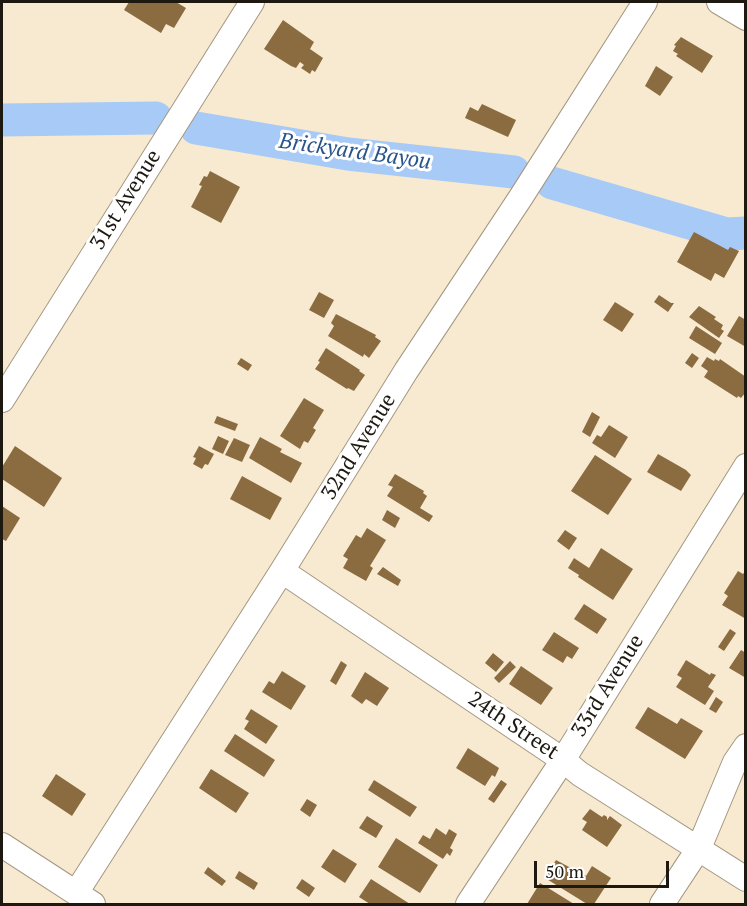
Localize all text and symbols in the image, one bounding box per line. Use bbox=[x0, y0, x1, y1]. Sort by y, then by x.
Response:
water label: Brickyard Bayou bbox=[277, 128, 433, 176]
street label: 31st Avenue bbox=[85, 145, 167, 255]
street label: 32nd Avenue bbox=[316, 389, 402, 505]
street label: 33rd Avenue bbox=[567, 630, 649, 742]
street label: 24th Street bbox=[463, 687, 563, 765]
scale bar bbox=[537, 849, 672, 887]
text: 50 m bbox=[545, 859, 584, 883]

